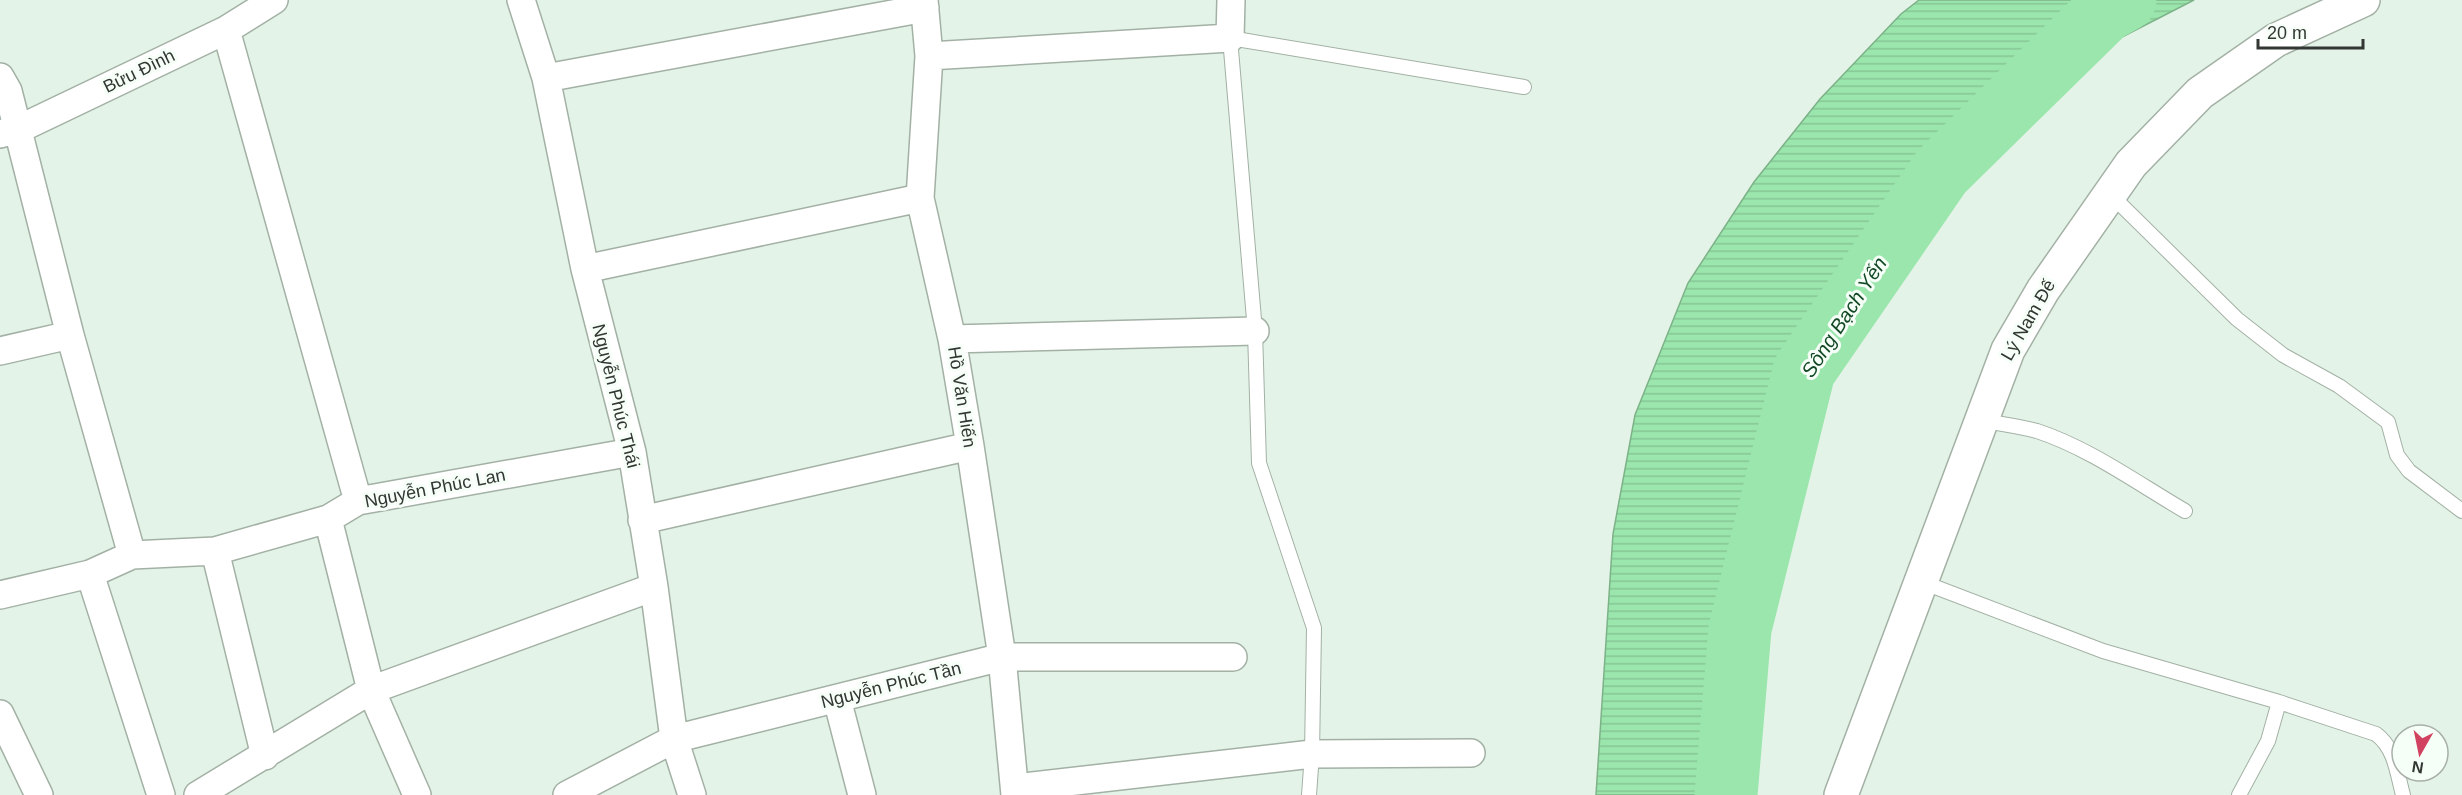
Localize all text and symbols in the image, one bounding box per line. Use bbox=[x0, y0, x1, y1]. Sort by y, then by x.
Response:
scale bar bbox=[2258, 12, 2363, 50]
text: 20 m bbox=[2267, 23, 2307, 43]
street label: Bửu Đình bbox=[100, 45, 178, 97]
water label: Sông Bạch Yến bbox=[1797, 253, 1891, 381]
street label: Lý Nam Đế bbox=[1997, 276, 2059, 364]
street label: Nguyễn Phúc Thái bbox=[588, 322, 645, 470]
street label: Hồ Văn Hiến bbox=[944, 345, 980, 449]
street label: Nguyễn Phúc Lan bbox=[363, 464, 507, 511]
street label: Nguyễn Phúc Tần bbox=[819, 657, 963, 712]
north arrow bbox=[2390, 723, 2450, 783]
text: N bbox=[2411, 758, 2425, 777]

